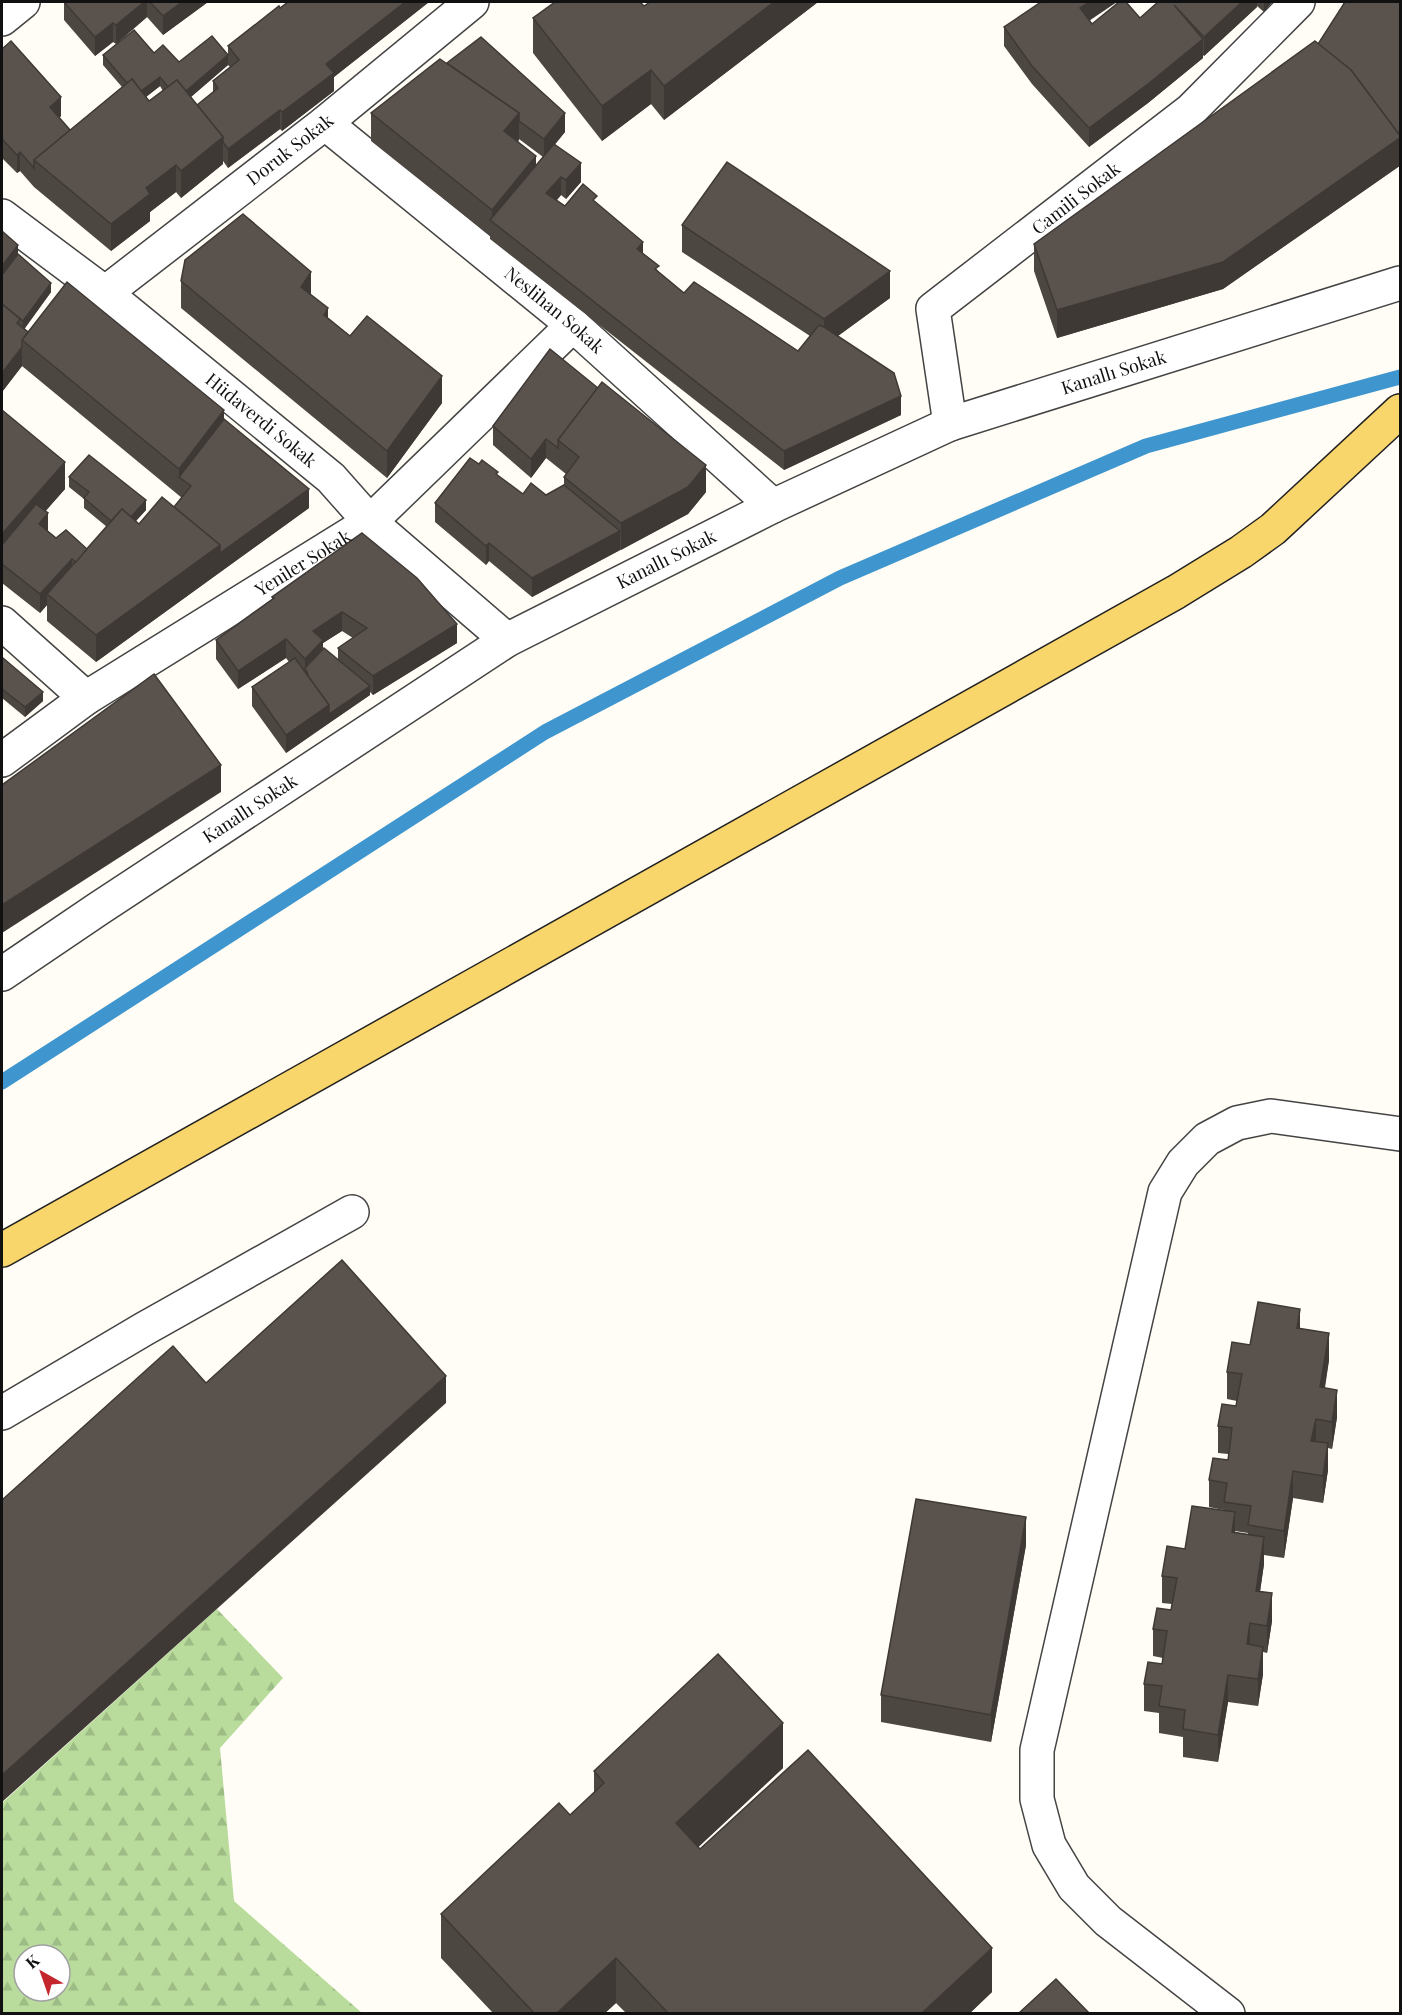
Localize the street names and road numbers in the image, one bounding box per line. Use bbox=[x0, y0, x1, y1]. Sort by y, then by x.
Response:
street label: Doruk Sokak bbox=[241, 108, 338, 190]
street label: Camili Sokak bbox=[1026, 156, 1125, 240]
street label: Neslihan Sokak bbox=[500, 261, 610, 358]
street label: Kanallı Sokak bbox=[1058, 344, 1169, 399]
street label: Hüdaverdi Sokak bbox=[201, 367, 322, 473]
street label: Yeniler Sokak bbox=[249, 524, 355, 602]
street label: Kanallı Sokak bbox=[612, 524, 720, 594]
street label: Kanallı Sokak bbox=[198, 768, 302, 848]

